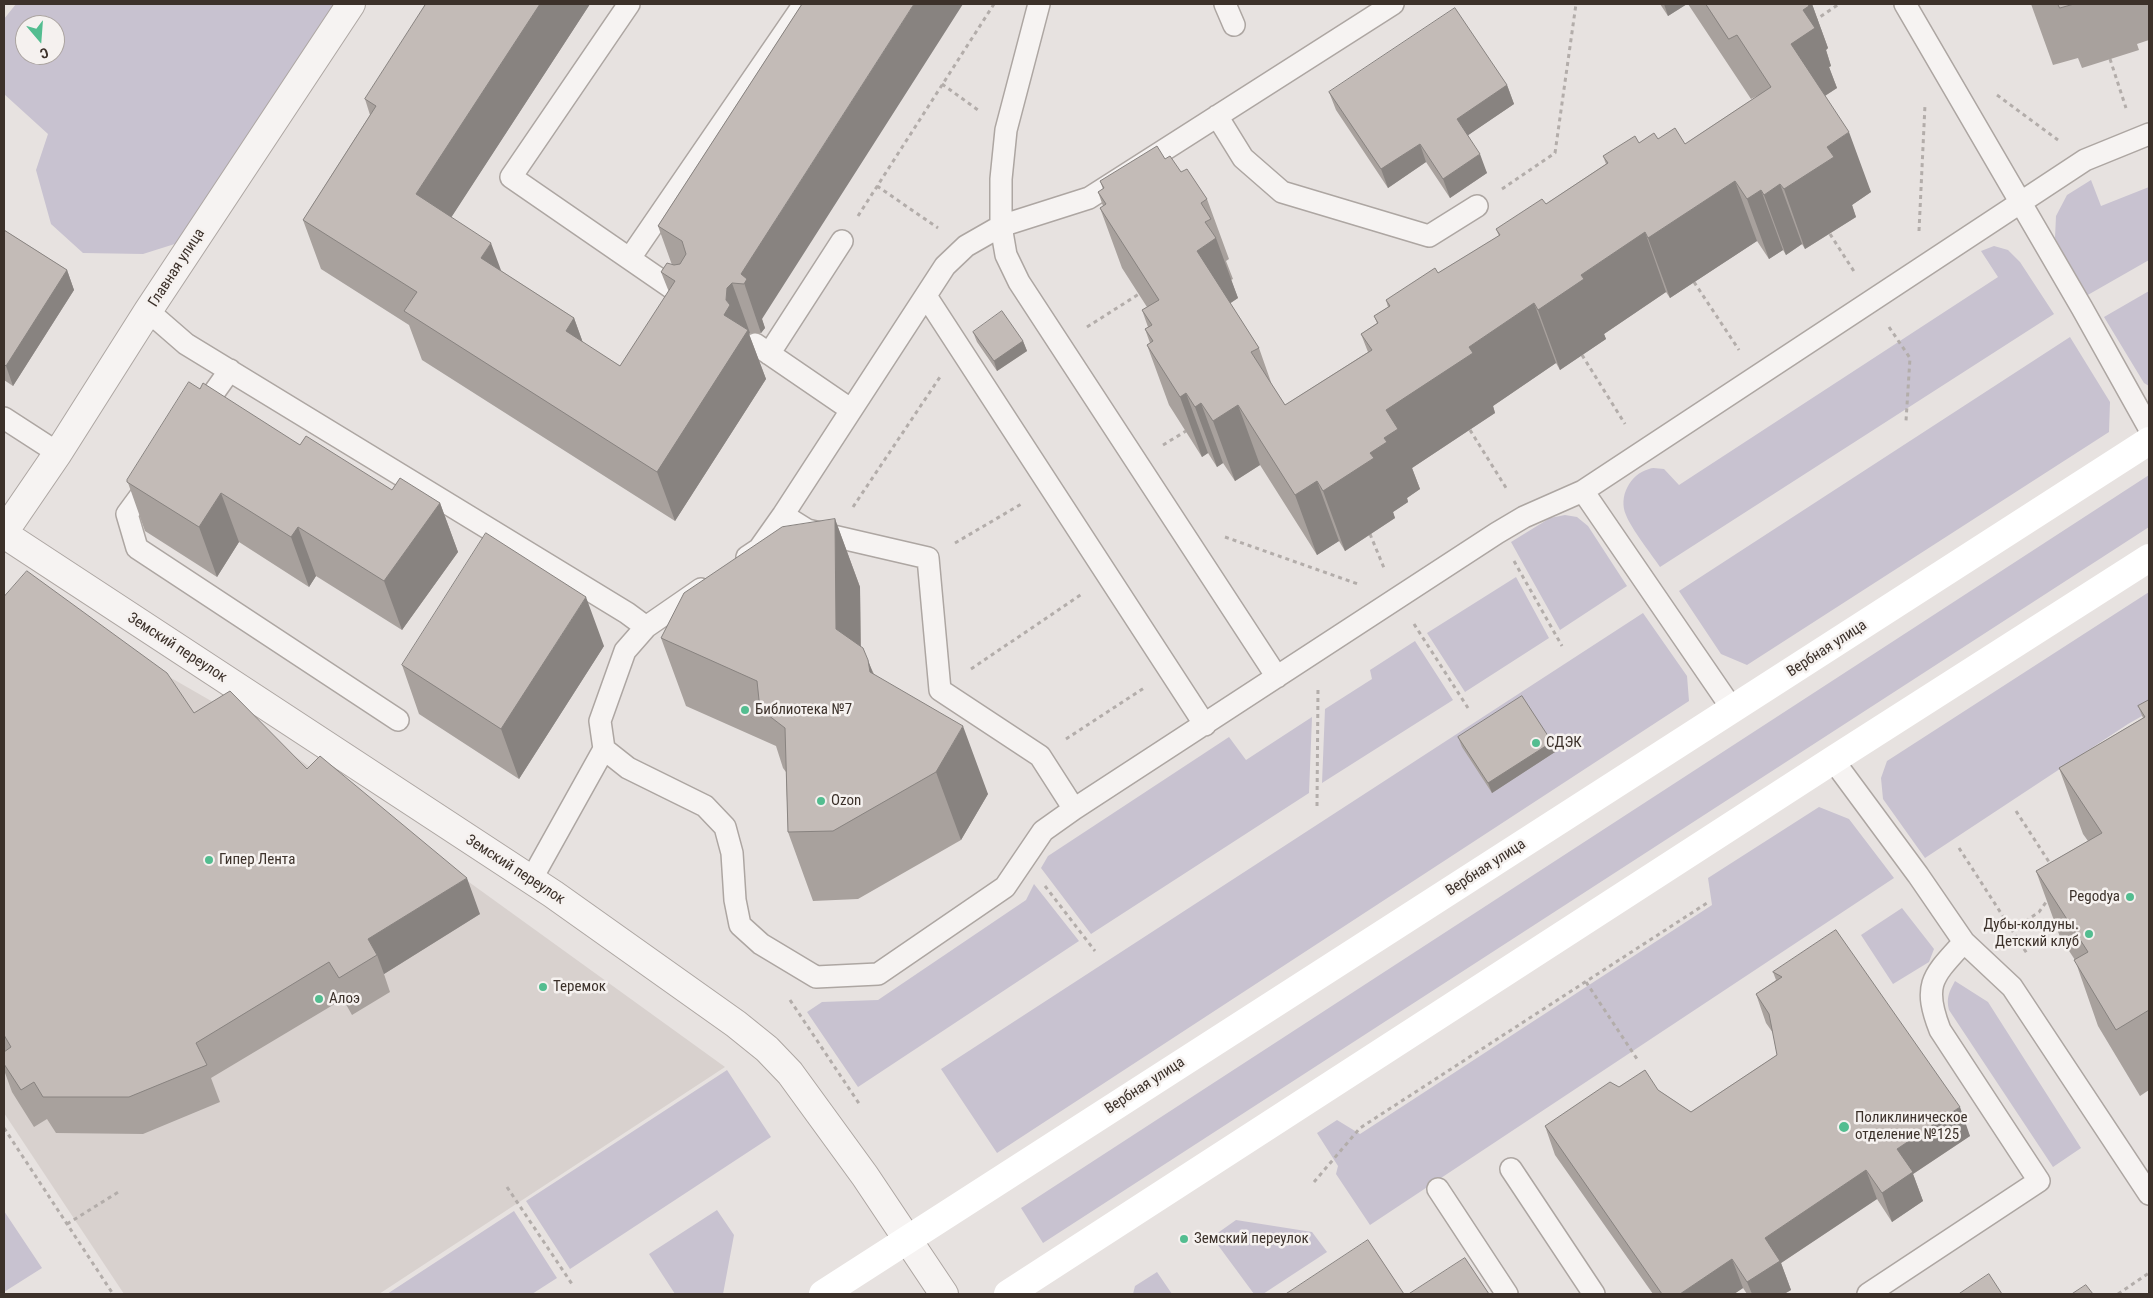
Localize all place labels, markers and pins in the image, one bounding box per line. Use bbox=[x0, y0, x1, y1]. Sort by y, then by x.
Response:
place label: Библиотека №7 bbox=[755, 701, 852, 719]
marker: Библиотека №7 bbox=[739, 704, 751, 716]
place label: СДЭК bbox=[1546, 734, 1582, 752]
marker: СДЭК bbox=[1530, 737, 1542, 749]
place label: Ozon bbox=[831, 792, 861, 810]
marker: Ozon bbox=[815, 795, 827, 807]
place label: Гипер Лента bbox=[219, 851, 295, 869]
marker: Гипер Лента bbox=[203, 854, 215, 866]
place label: Pegodya bbox=[2069, 888, 2120, 906]
marker: Pegodya bbox=[2124, 891, 2136, 903]
place label: Дубы-колдуны. Детский клуб bbox=[1983, 916, 2079, 951]
marker: Дубы-колдуны. Детский клуб bbox=[2083, 928, 2095, 940]
place label: Теремок bbox=[553, 978, 606, 996]
marker: Теремок bbox=[537, 981, 549, 993]
place label: Алоэ bbox=[329, 990, 360, 1008]
marker: Алоэ bbox=[313, 993, 325, 1005]
place label: Поликлиническое отделение №125 bbox=[1855, 1109, 1968, 1144]
marker: Поликлиническое отделение №125 bbox=[1837, 1120, 1851, 1134]
place label: Земский переулок bbox=[1194, 1230, 1309, 1248]
marker: Земский переулок bbox=[1178, 1233, 1190, 1245]

